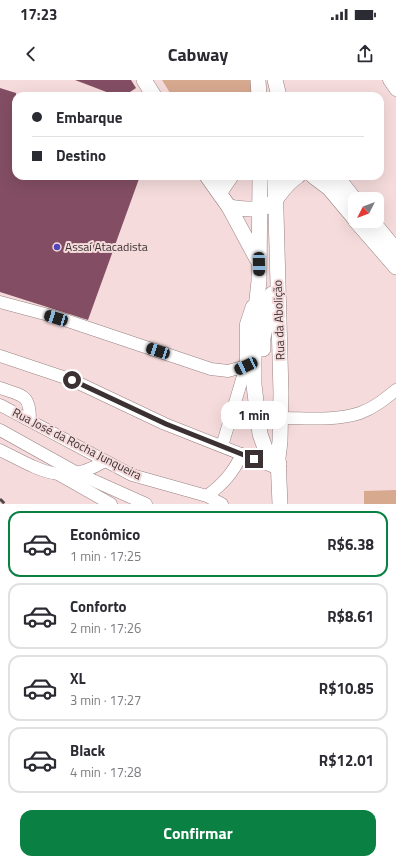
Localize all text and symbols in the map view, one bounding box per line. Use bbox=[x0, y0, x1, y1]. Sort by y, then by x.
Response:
text: 17:23 bbox=[20, 3, 57, 26]
text: Cabway bbox=[168, 41, 228, 68]
icon: back bbox=[20, 43, 42, 65]
icon: share bbox=[354, 43, 376, 65]
text: Embarque bbox=[56, 106, 122, 129]
text: Destino bbox=[56, 144, 106, 167]
north arrow bbox=[348, 192, 384, 228]
map controls bbox=[348, 192, 384, 228]
place label: Assaí Atacadista bbox=[65, 237, 148, 256]
marker: Assaí Atacadista bbox=[52, 242, 62, 252]
car bbox=[253, 252, 265, 276]
street label: Rua da Abolição bbox=[268, 280, 289, 360]
car bbox=[43, 309, 69, 327]
car bbox=[145, 342, 171, 360]
car bbox=[233, 355, 259, 377]
route start bbox=[63, 371, 81, 389]
callout: 1 min bbox=[221, 401, 287, 429]
street label: Rua José da Rocha Junqueira bbox=[9, 403, 145, 485]
text: 1 min bbox=[238, 405, 270, 425]
route end bbox=[245, 450, 263, 468]
text: Econômico bbox=[70, 523, 140, 546]
icon: car bbox=[22, 526, 58, 562]
text: R$6.38 bbox=[327, 533, 374, 556]
text: 1 min · 17:25 bbox=[70, 546, 141, 566]
text: Conforto bbox=[70, 595, 127, 618]
icon: car bbox=[22, 598, 58, 634]
text: R$8.61 bbox=[327, 605, 374, 628]
text: 2 min · 17:26 bbox=[70, 618, 141, 638]
text: XL bbox=[70, 667, 86, 690]
icon: car bbox=[22, 670, 58, 706]
text: R$10.85 bbox=[319, 677, 374, 700]
text: 3 min · 17:27 bbox=[70, 690, 141, 710]
text: Black bbox=[70, 739, 105, 762]
icon: car bbox=[22, 742, 58, 778]
text: R$12.01 bbox=[319, 749, 374, 772]
text: 4 min · 17:28 bbox=[70, 762, 141, 782]
button: Confirmar bbox=[20, 810, 376, 856]

